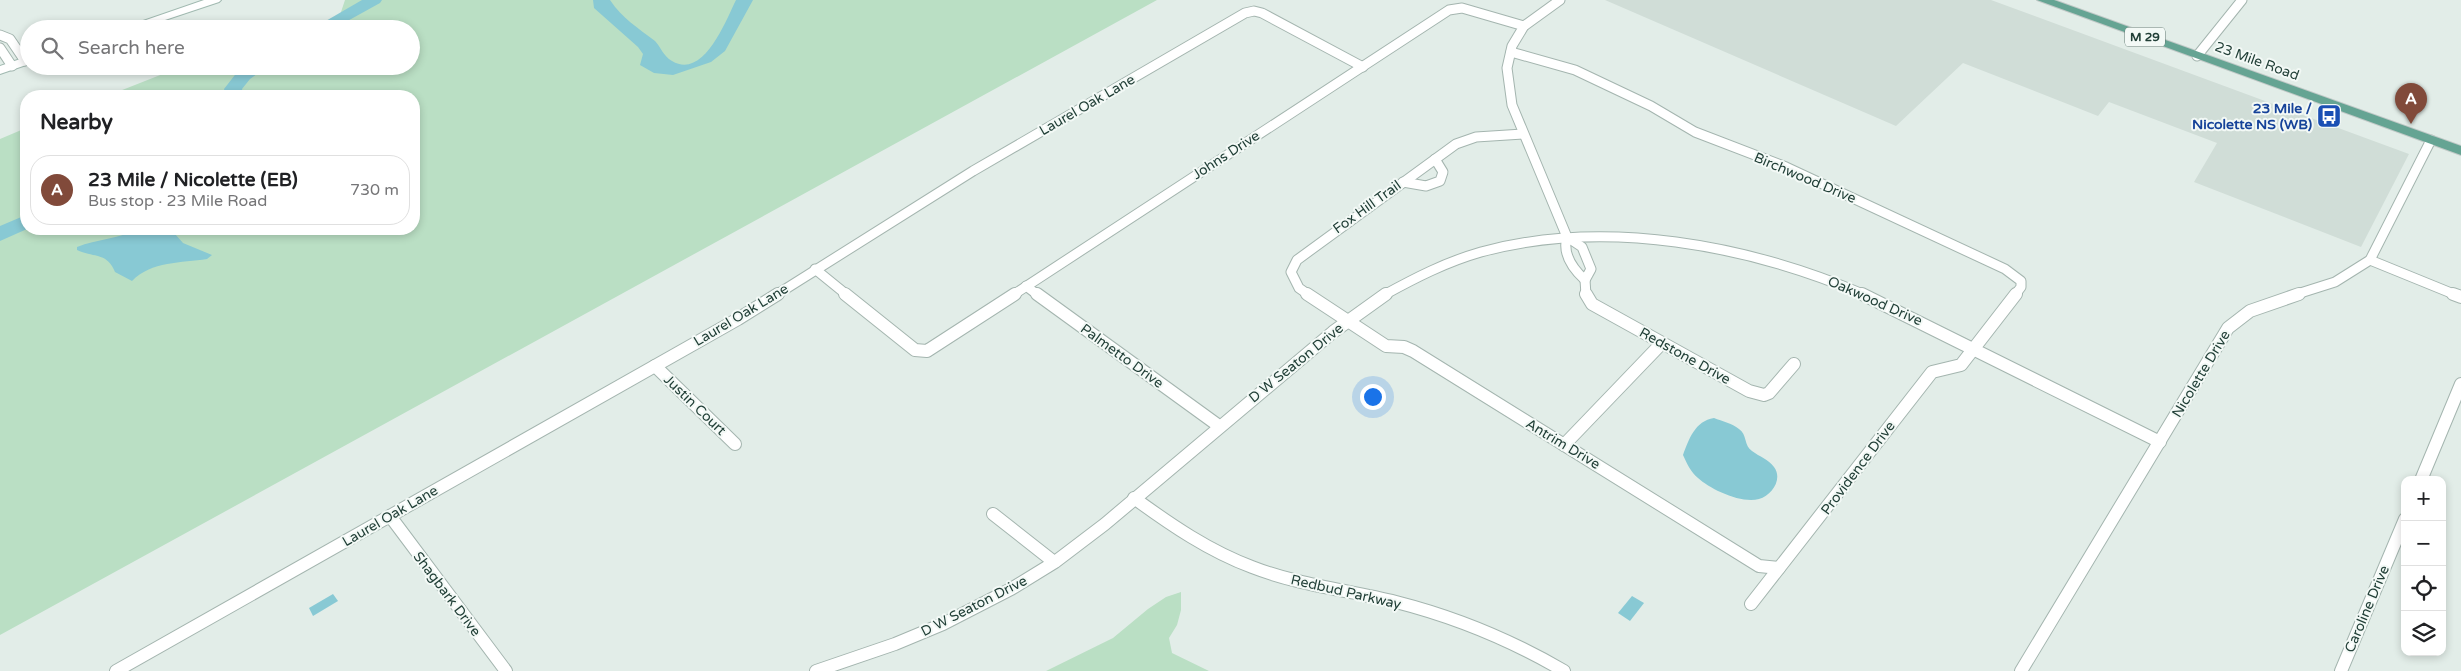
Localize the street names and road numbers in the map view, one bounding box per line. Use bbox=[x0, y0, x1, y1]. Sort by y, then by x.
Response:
road number: M 29 bbox=[2125, 28, 2165, 46]
street label: 23 Mile Road bbox=[2213, 38, 2301, 84]
street label: Laurel Oak Lane bbox=[1036, 71, 1138, 139]
street label: Johns Drive bbox=[1189, 127, 1263, 183]
street label: Birchwood Drive bbox=[1751, 149, 1859, 207]
street label: Fox Hill Trail bbox=[1330, 177, 1404, 237]
street label: Oakwood Drive bbox=[1825, 273, 1925, 329]
street label: Laurel Oak Lane bbox=[691, 280, 791, 350]
street label: Palmetto Drive bbox=[1077, 320, 1167, 392]
street label: D W Seaton Drive bbox=[1245, 320, 1347, 406]
street label: Redstone Drive bbox=[1636, 324, 1734, 388]
street label: Nicolette Drive bbox=[2168, 327, 2234, 421]
street label: Justin Court bbox=[660, 371, 730, 439]
street label: Antrim Drive bbox=[1523, 415, 1603, 473]
street label: Providence Drive bbox=[1817, 418, 1899, 518]
street label: Laurel Oak Lane bbox=[339, 482, 441, 550]
street label: Shagbark Drive bbox=[410, 548, 484, 640]
street label: Caroline Drive bbox=[2341, 563, 2393, 655]
street label: Redbud Parkway bbox=[1289, 571, 1403, 613]
street label: D W Seaton Drive bbox=[918, 572, 1030, 640]

